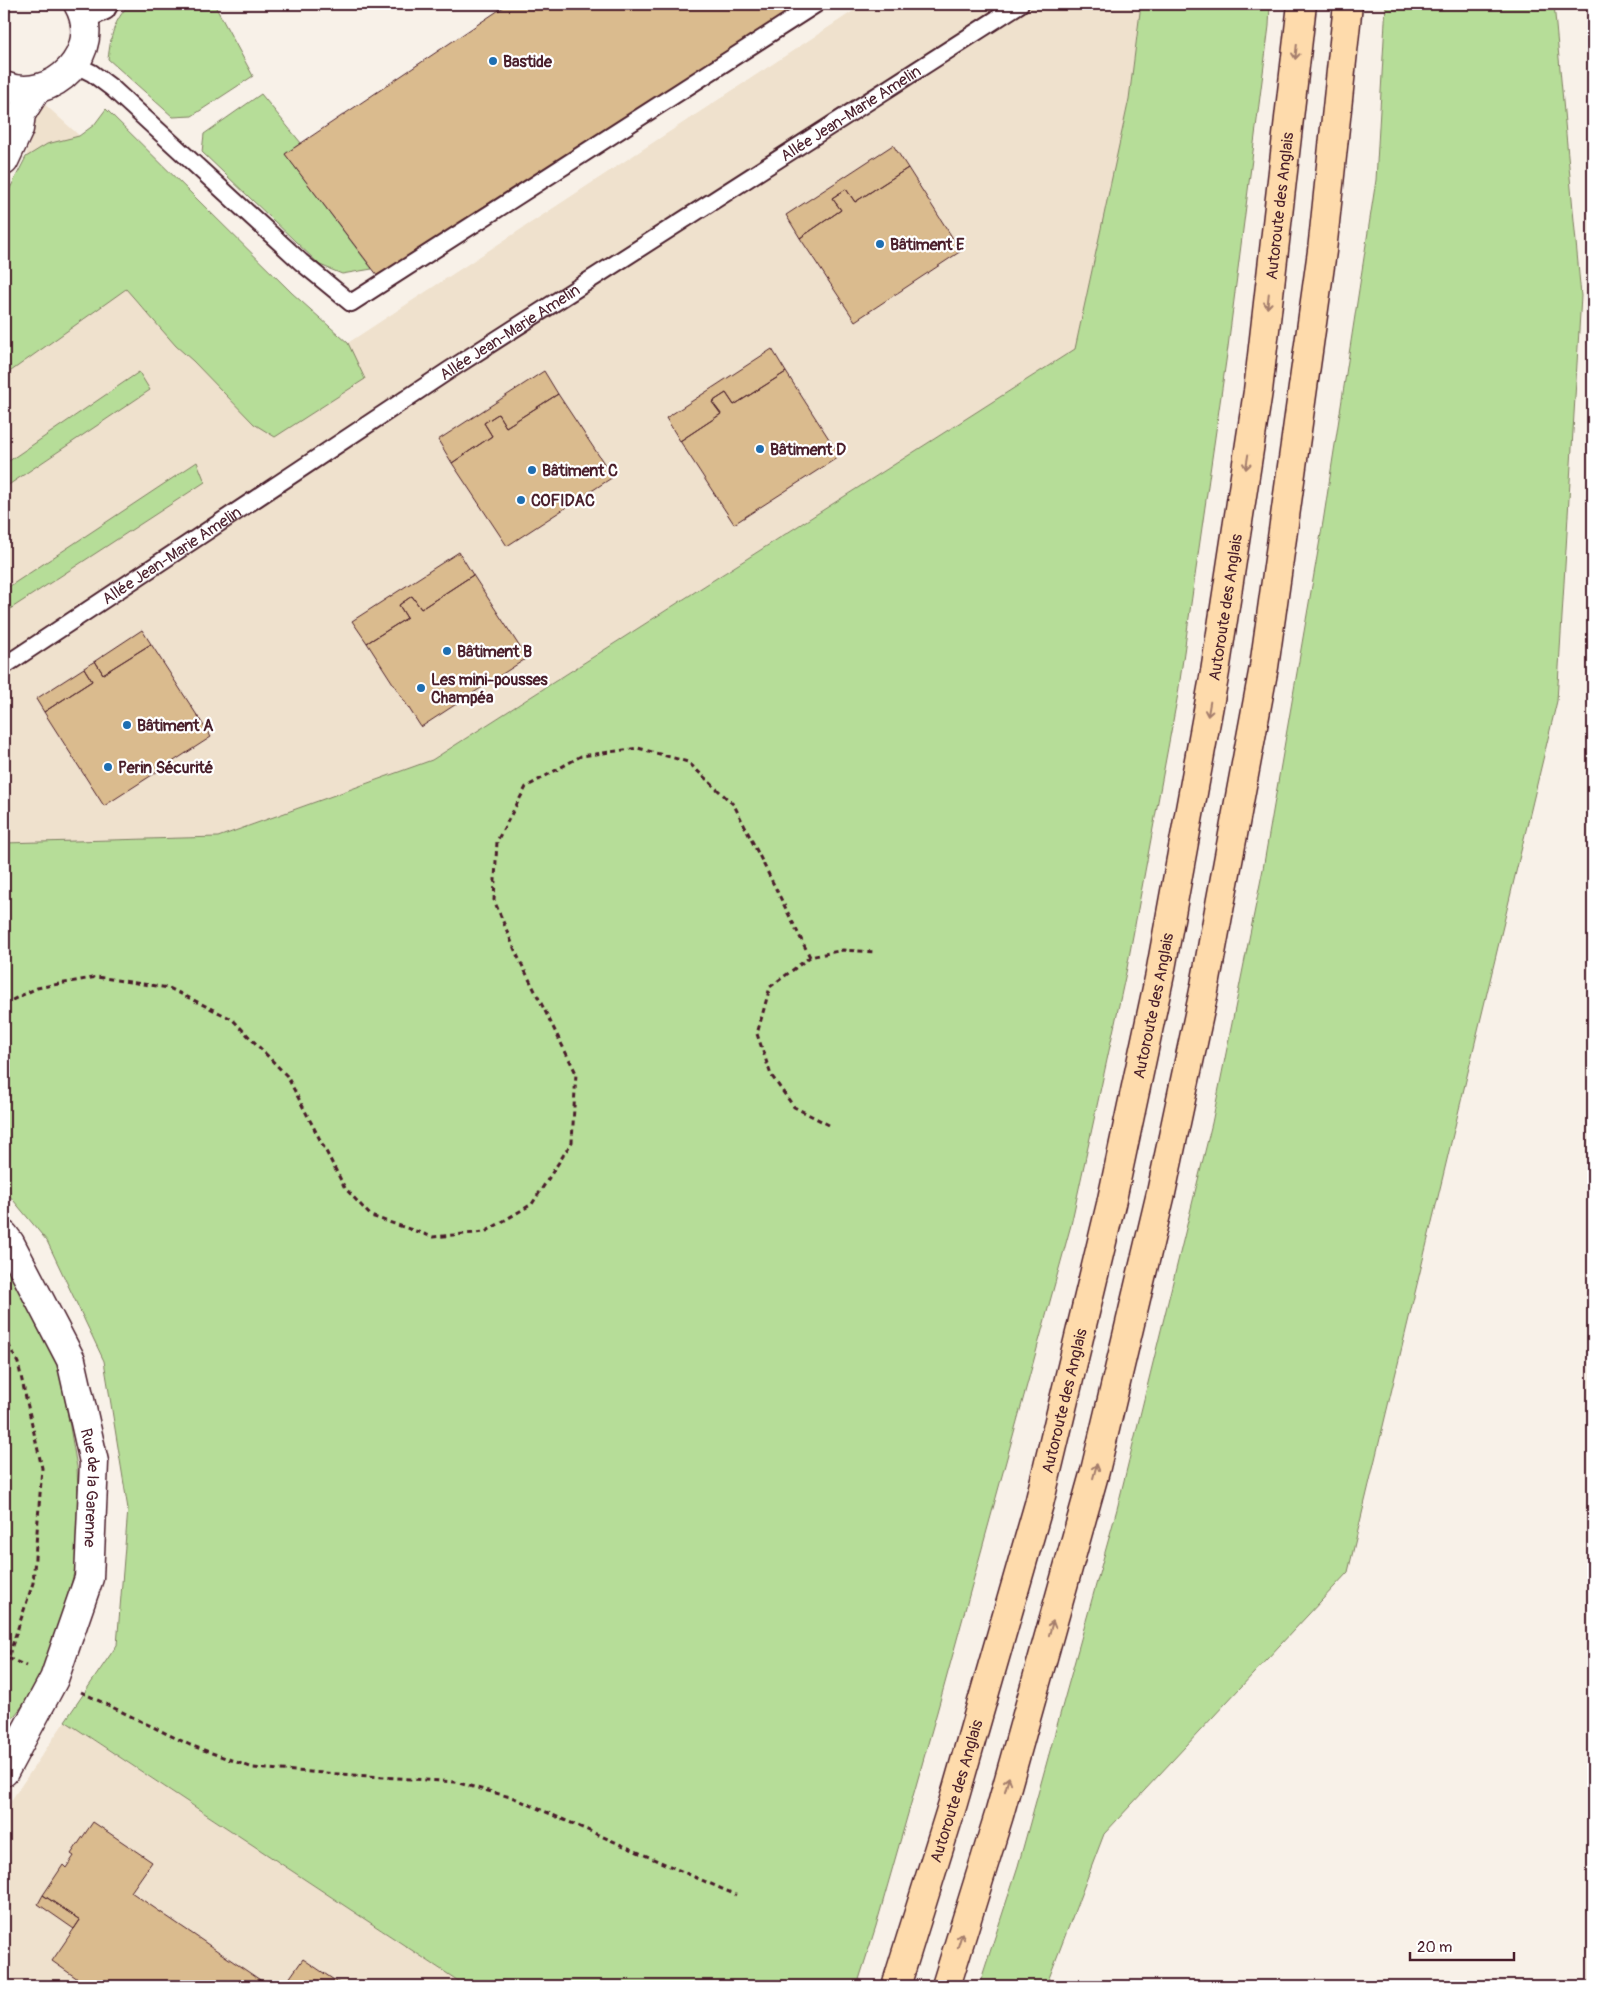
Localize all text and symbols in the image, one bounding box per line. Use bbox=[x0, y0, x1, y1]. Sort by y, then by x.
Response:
one-way arrow bbox=[1291, 44, 1301, 60]
place label: Bastide bbox=[503, 52, 553, 72]
marker: Bastide bbox=[487, 55, 499, 67]
street label: Allée Jean-Marie Amelin bbox=[777, 61, 925, 166]
street label: Autoroute des Anglais bbox=[1262, 131, 1298, 281]
place label: Bâtiment E bbox=[890, 235, 965, 255]
marker: Bâtiment E bbox=[874, 238, 886, 250]
street label: Allée Jean-Marie Amelin bbox=[436, 280, 584, 385]
one-way arrow bbox=[1263, 292, 1273, 308]
place label: Bâtiment D bbox=[770, 440, 846, 460]
marker: Bâtiment D bbox=[754, 443, 766, 455]
one-way arrow bbox=[1242, 453, 1252, 469]
place label: Bâtiment C bbox=[542, 461, 618, 481]
marker: Bâtiment C bbox=[526, 464, 538, 476]
place label: COFIDAC bbox=[531, 491, 595, 511]
marker: COFIDAC bbox=[515, 494, 527, 506]
street label: Allée Jean-Marie Amelin bbox=[99, 502, 245, 609]
street label: Autoroute des Anglais bbox=[1205, 533, 1247, 682]
place label: Bâtiment B bbox=[457, 642, 532, 662]
marker: Bâtiment B bbox=[441, 645, 453, 657]
place label: Les mini-pousses Champéa bbox=[431, 670, 549, 708]
marker: Les mini-pousses Champéa bbox=[415, 682, 427, 694]
one-way arrow bbox=[1203, 700, 1213, 716]
place label: Bâtiment A bbox=[137, 716, 214, 736]
marker: Bâtiment A bbox=[121, 719, 133, 731]
place label: Perin Sécurité bbox=[118, 758, 214, 778]
marker: Perin Sécurité bbox=[102, 761, 114, 773]
street label: Autoroute des Anglais bbox=[1129, 931, 1178, 1080]
street label: Autoroute des Anglais bbox=[1038, 1327, 1092, 1475]
street label: Rue de la Garenne bbox=[76, 1426, 103, 1548]
one-way arrow bbox=[1091, 1464, 1100, 1480]
one-way arrow bbox=[1047, 1620, 1057, 1636]
street label: Autoroute des Anglais bbox=[926, 1718, 987, 1865]
one-way arrow bbox=[1003, 1777, 1013, 1793]
scale bar bbox=[1410, 1930, 1513, 1962]
one-way arrow bbox=[956, 1932, 966, 1948]
text: 20 m bbox=[1417, 1938, 1452, 1957]

